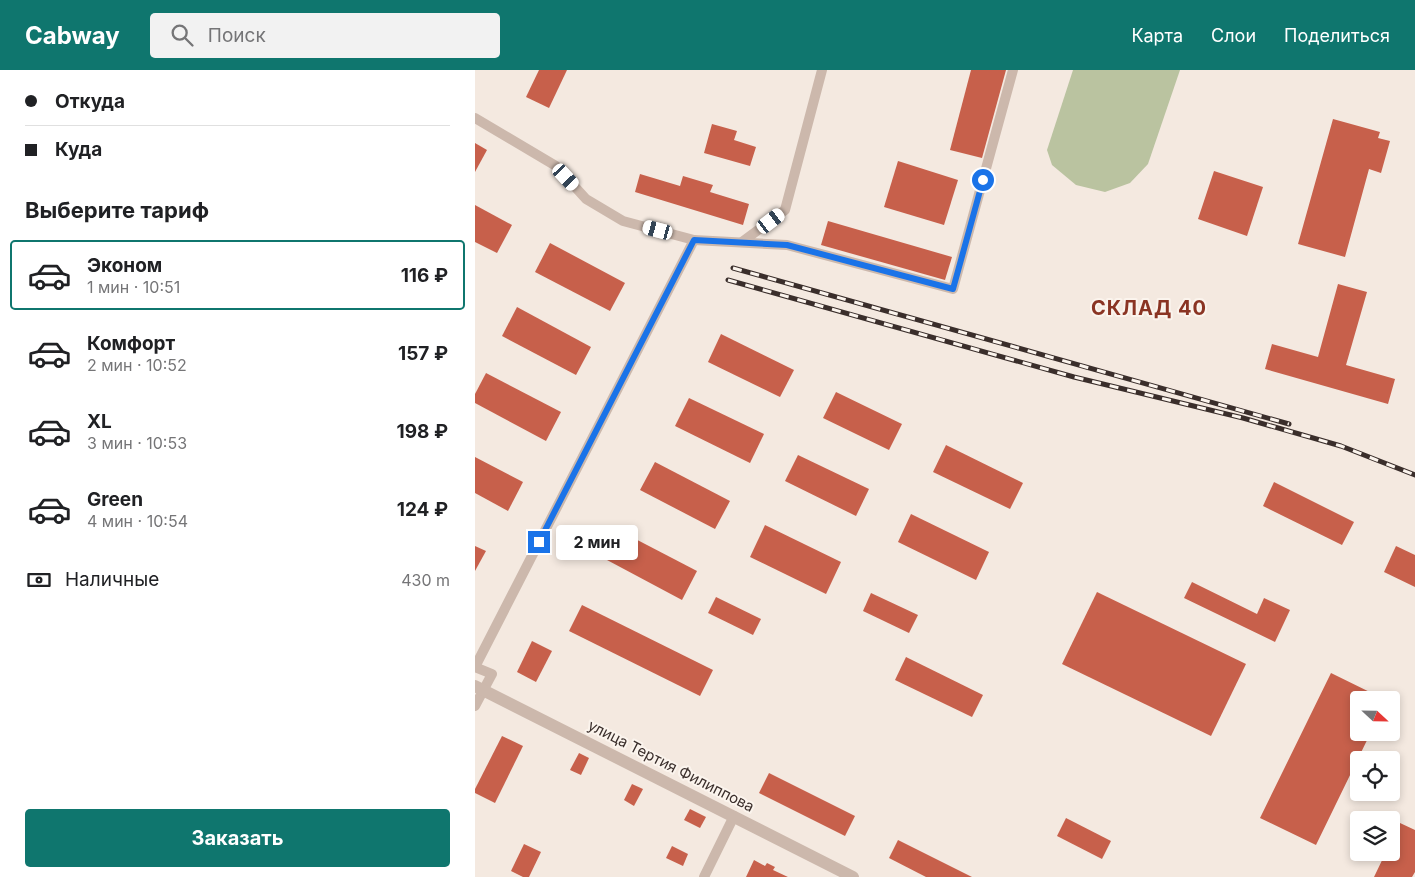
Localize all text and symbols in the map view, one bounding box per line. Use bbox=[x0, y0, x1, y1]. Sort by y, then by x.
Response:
search box bbox=[150, 13, 500, 58]
text: Cabway bbox=[25, 21, 120, 50]
icon: search bbox=[168, 21, 196, 49]
text: Поиск bbox=[208, 24, 266, 47]
text: Карта bbox=[1131, 25, 1183, 46]
text: Слои bbox=[1211, 25, 1256, 46]
text: Поделиться bbox=[1284, 25, 1390, 46]
text: Откуда bbox=[55, 90, 125, 113]
text: Куда bbox=[55, 138, 102, 161]
car bbox=[550, 161, 581, 193]
route start bbox=[972, 169, 994, 191]
text: Выберите тариф bbox=[25, 197, 209, 223]
car bbox=[754, 206, 787, 236]
car bbox=[641, 219, 674, 241]
icon: car bbox=[27, 253, 72, 298]
text: Эконом bbox=[87, 254, 162, 277]
text: 116 ₽ bbox=[401, 264, 448, 287]
text: 1 мин · 10:51 bbox=[87, 277, 180, 297]
district label: СКЛАД 40 bbox=[1091, 296, 1207, 320]
icon: car bbox=[27, 331, 72, 376]
text: Комфорт bbox=[87, 332, 175, 355]
text: 157 ₽ bbox=[398, 342, 448, 365]
text: 2 мин · 10:52 bbox=[87, 355, 187, 375]
icon: car bbox=[27, 409, 72, 454]
text: XL bbox=[87, 410, 112, 433]
text: 198 ₽ bbox=[397, 420, 448, 443]
text: 3 мин · 10:53 bbox=[87, 433, 187, 453]
icon: car bbox=[27, 487, 72, 532]
text: Green bbox=[87, 488, 143, 511]
text: 124 ₽ bbox=[397, 498, 448, 521]
text: 4 мин · 10:54 bbox=[87, 511, 188, 531]
callout: 2 мин bbox=[557, 524, 639, 560]
route end bbox=[528, 531, 550, 553]
text: 2 мин bbox=[574, 532, 620, 552]
icon: cash bbox=[25, 566, 53, 594]
text: Наличные bbox=[65, 568, 159, 591]
text: 430 m bbox=[401, 570, 450, 590]
north arrow bbox=[1350, 691, 1400, 741]
map controls bbox=[1350, 691, 1400, 861]
street label: улица Тертия Филиппова bbox=[585, 715, 758, 816]
button: locate bbox=[1350, 751, 1400, 801]
button: Заказать bbox=[25, 809, 450, 867]
button: layers bbox=[1350, 811, 1400, 861]

